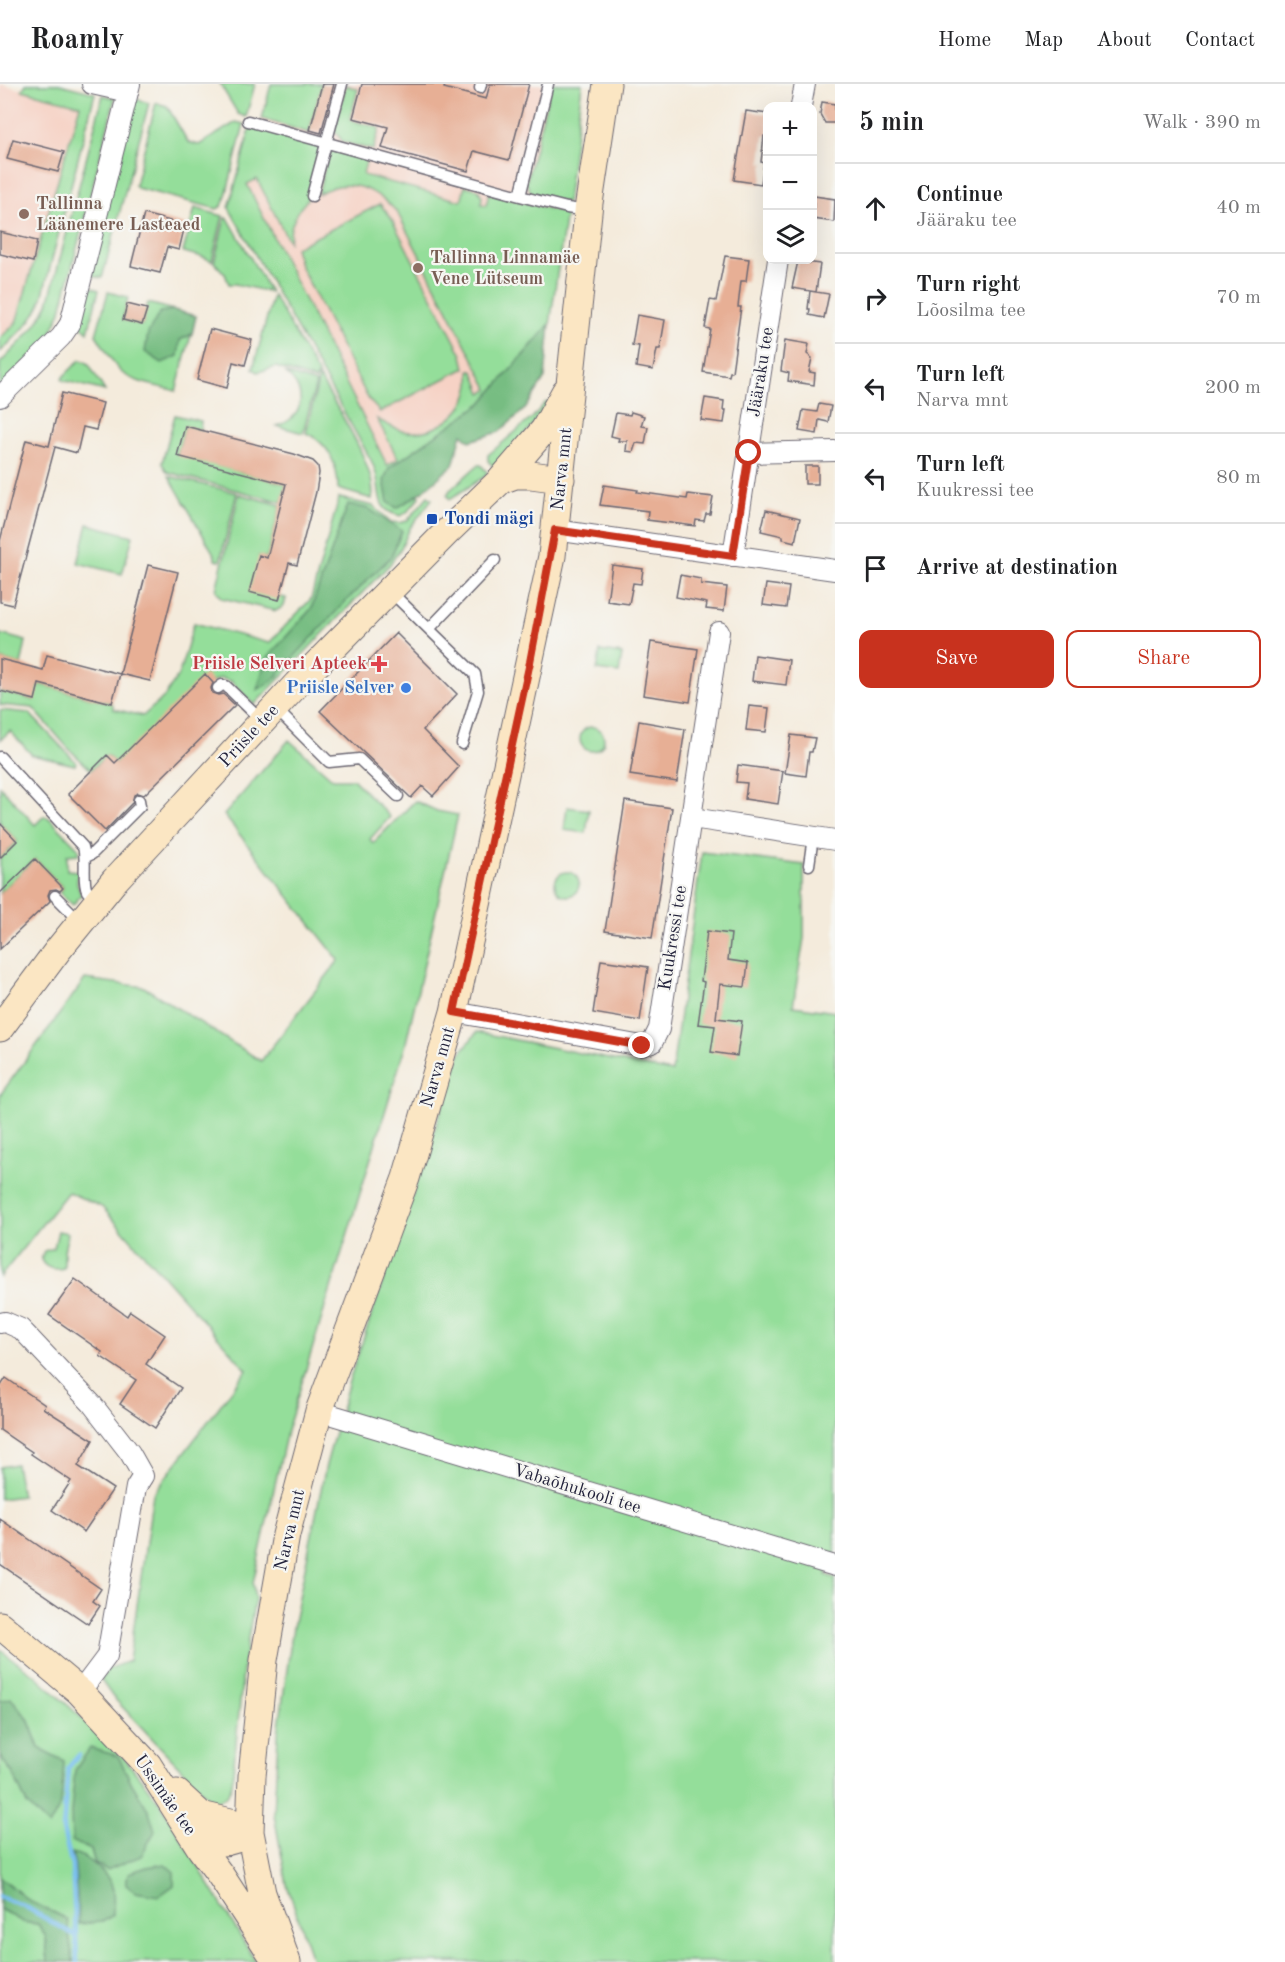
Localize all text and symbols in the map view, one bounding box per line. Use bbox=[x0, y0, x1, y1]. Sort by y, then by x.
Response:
text: Roamly bbox=[30, 27, 124, 55]
text: Home bbox=[938, 30, 991, 51]
text: Map bbox=[1024, 30, 1063, 51]
text: About bbox=[1096, 30, 1152, 51]
text: Contact bbox=[1185, 30, 1255, 51]
map controls bbox=[763, 102, 817, 264]
button: + bbox=[763, 102, 817, 156]
text: 5 min bbox=[859, 110, 924, 136]
text: Walk · 390 m bbox=[1142, 113, 1261, 133]
button: − bbox=[763, 156, 817, 210]
text: Continue bbox=[916, 184, 1003, 206]
icon: ahead bbox=[859, 192, 892, 225]
place label: Tallinna Läänemere Lasteaed bbox=[36, 195, 201, 234]
text: 40 m bbox=[1216, 198, 1261, 218]
marker: Tallinna Läänemere Lasteaed bbox=[17, 207, 31, 221]
button: layers bbox=[763, 210, 817, 264]
text: Jääraku tee bbox=[916, 211, 1017, 231]
place label: Tallinna Linnamäe Vene Lütseum bbox=[430, 249, 580, 288]
marker: Tallinna Linnamäe Vene Lütseum bbox=[411, 261, 425, 275]
text: Turn right bbox=[916, 274, 1020, 296]
icon: right bbox=[859, 282, 892, 315]
text: 70 m bbox=[1216, 288, 1261, 308]
text: Lõosilma tee bbox=[916, 301, 1025, 321]
street label: Jääraku tee bbox=[745, 326, 777, 418]
text: Turn left bbox=[916, 364, 1005, 386]
icon: left bbox=[859, 372, 892, 405]
text: 200 m bbox=[1205, 378, 1261, 398]
text: Narva mnt bbox=[916, 391, 1009, 411]
street label: Narva mnt bbox=[549, 427, 575, 511]
route start bbox=[735, 439, 761, 465]
text: Turn left bbox=[916, 454, 1005, 476]
icon: left bbox=[859, 462, 892, 495]
text: 80 m bbox=[1216, 468, 1261, 488]
text: Kuukressi tee bbox=[916, 481, 1034, 501]
place label: Tondi mägi bbox=[444, 510, 534, 528]
marker: Tondi mägi bbox=[425, 512, 439, 526]
icon: arrive bbox=[859, 552, 892, 585]
text: Arrive at destination bbox=[916, 557, 1118, 579]
button: Save bbox=[859, 630, 1054, 688]
button: Share bbox=[1066, 630, 1261, 688]
place label: Priisle Selveri Apteek bbox=[192, 655, 367, 673]
marker: Priisle Selveri Apteek bbox=[372, 657, 386, 671]
place label: Priisle Selver bbox=[286, 679, 394, 697]
marker: Priisle Selver bbox=[399, 681, 413, 695]
street label: Priisle tee bbox=[216, 701, 282, 771]
street label: Kuukressi tee bbox=[656, 884, 690, 992]
street label: Narva mnt bbox=[418, 1024, 458, 1110]
route end bbox=[628, 1032, 654, 1058]
street label: Vabaõhukooli tee bbox=[511, 1461, 643, 1517]
street label: Narva mnt bbox=[272, 1487, 308, 1573]
street label: Ussimäe tee bbox=[131, 1751, 199, 1839]

